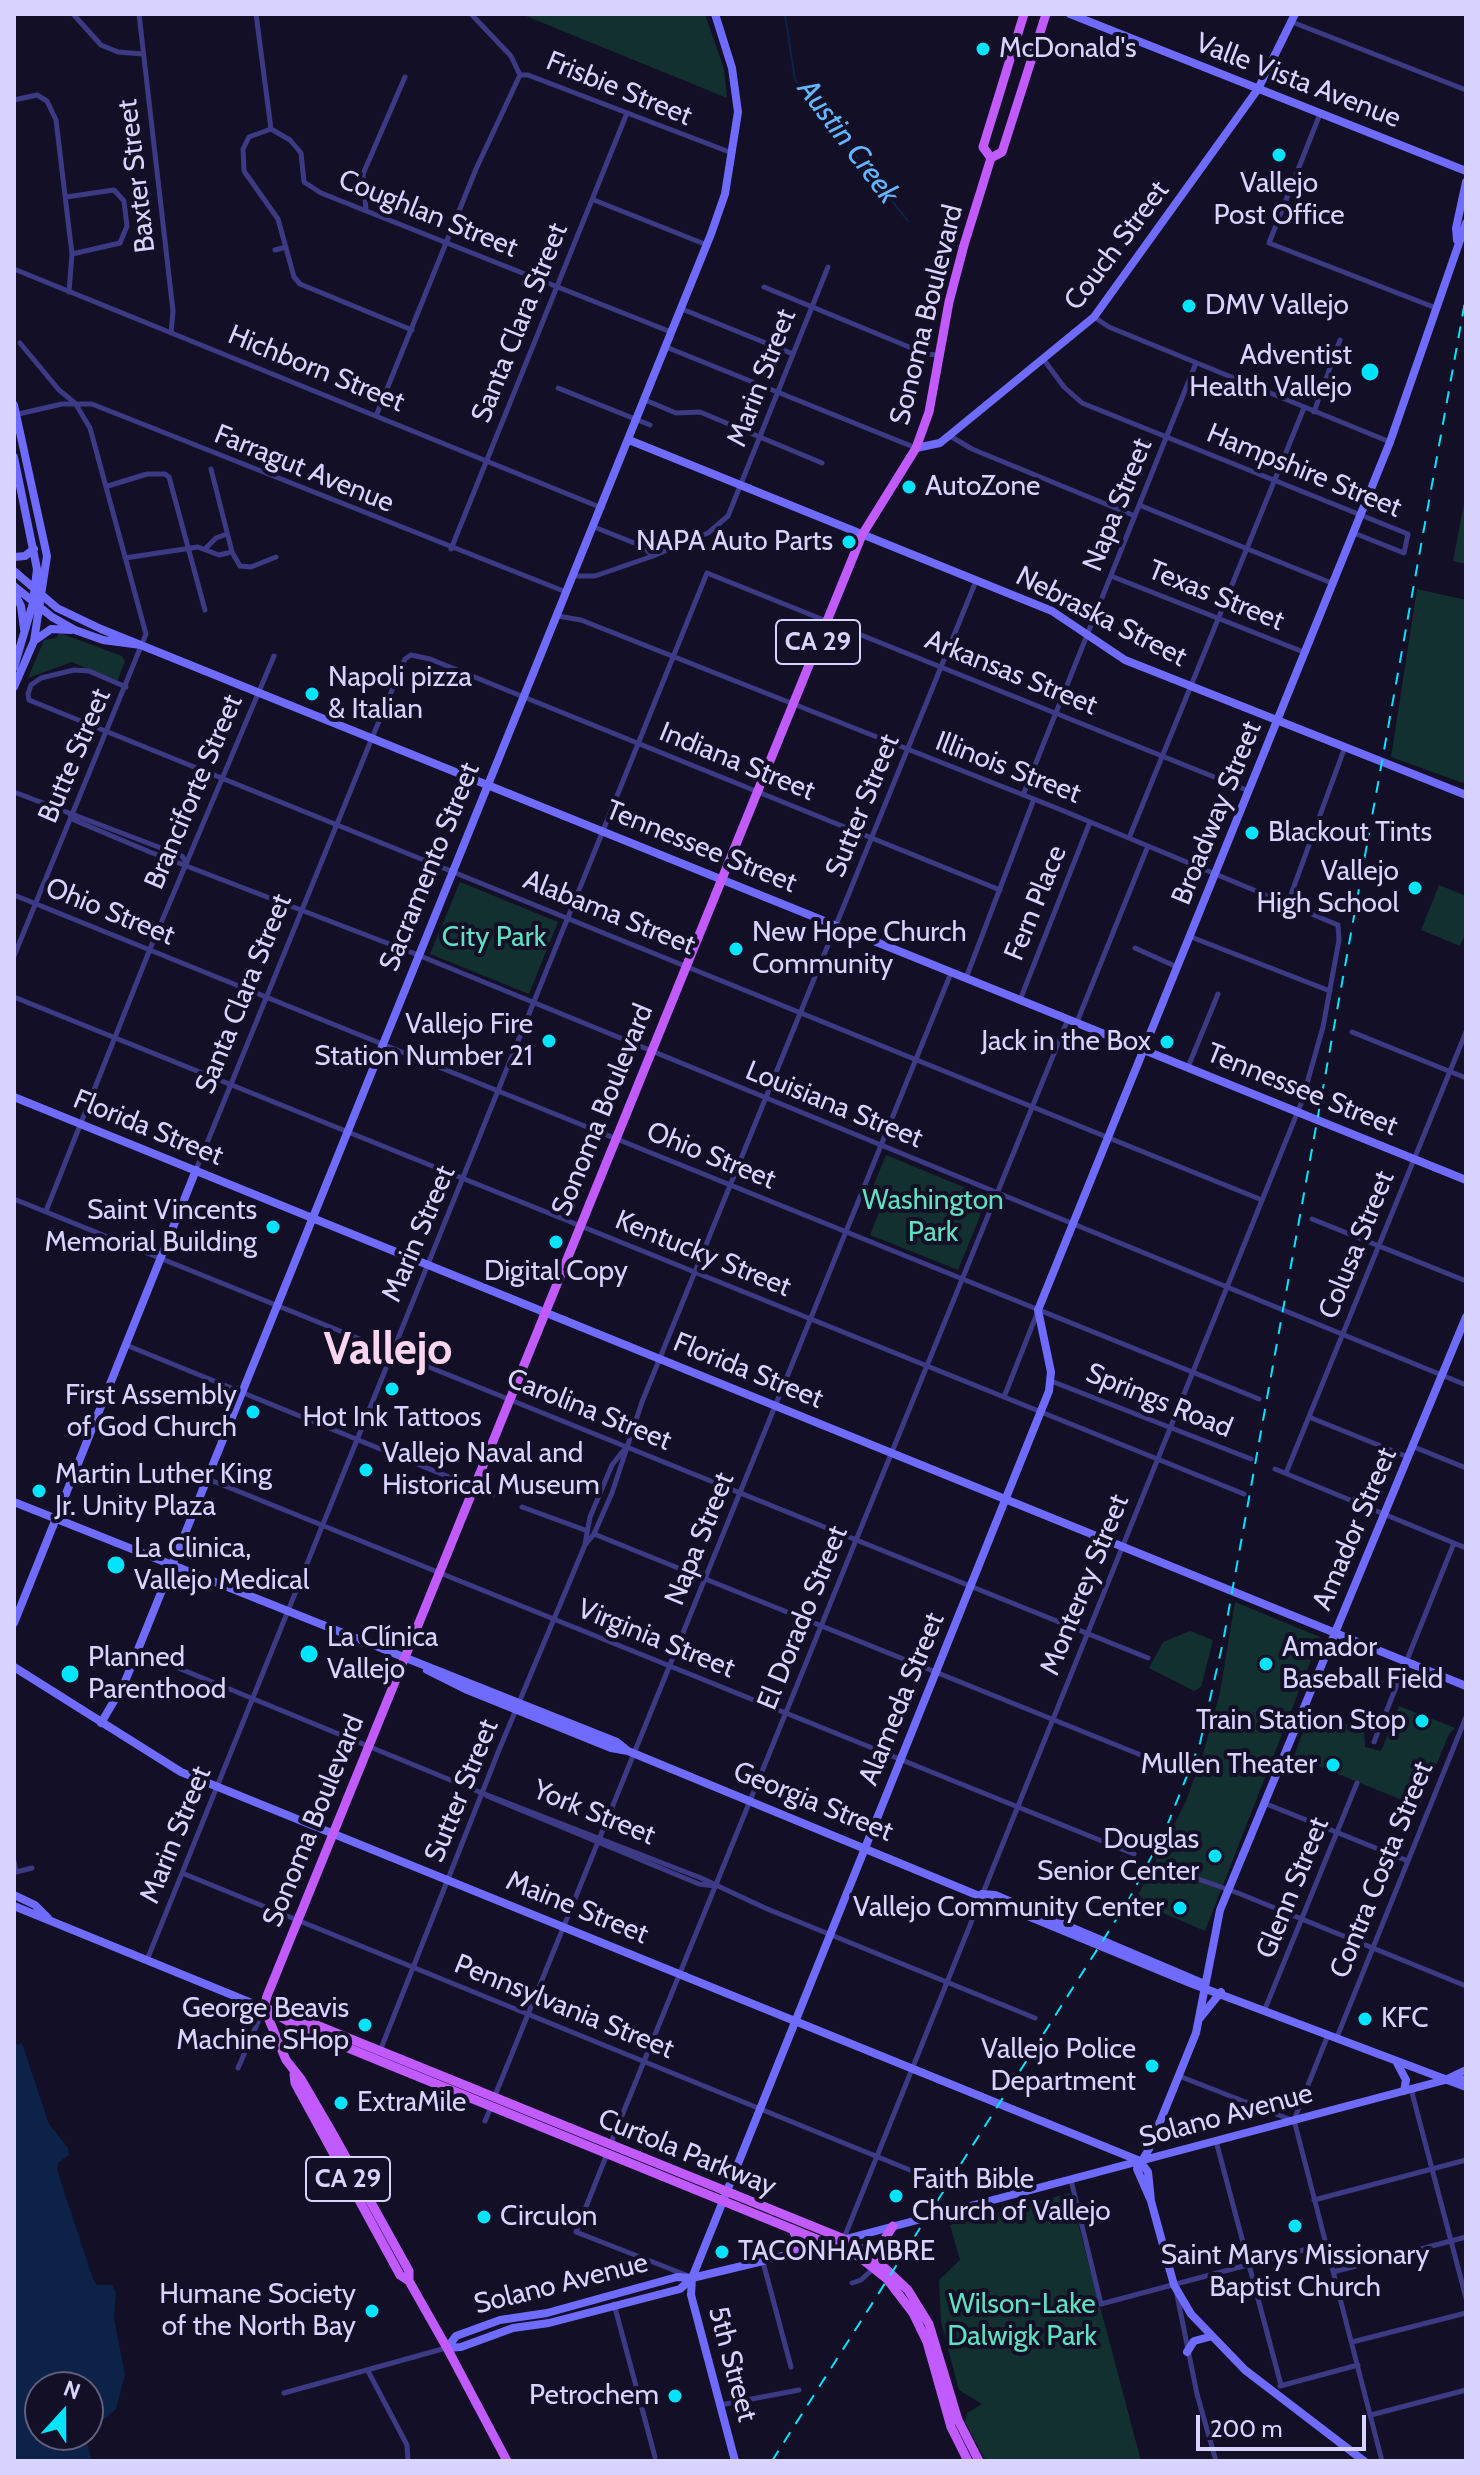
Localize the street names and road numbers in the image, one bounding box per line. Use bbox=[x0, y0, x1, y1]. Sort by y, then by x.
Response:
street label: Valle Vista Avenue bbox=[1191, 26, 1405, 136]
street label: Frisbie Street bbox=[541, 45, 697, 133]
street label: Baxter Street bbox=[111, 97, 163, 255]
street label: Coughlan Street bbox=[334, 163, 522, 265]
street label: Couch Street bbox=[1058, 175, 1176, 317]
street label: Sonoma Boulevard bbox=[883, 201, 971, 429]
street label: Santa Clara Street bbox=[465, 218, 575, 428]
street label: Marin Street bbox=[720, 304, 804, 452]
street label: Hichborn Street bbox=[223, 318, 409, 420]
street label: Hampshire Street bbox=[1202, 417, 1406, 525]
street label: Farragut Avenue bbox=[209, 418, 399, 520]
street label: Napa Street bbox=[1076, 434, 1160, 576]
street label: Texas Street bbox=[1143, 554, 1289, 638]
street label: Nebraska Street bbox=[1010, 560, 1192, 674]
road number: CA 29 bbox=[776, 620, 860, 664]
street label: Arkansas Street bbox=[920, 623, 1102, 723]
street label: Butte Street bbox=[32, 684, 118, 828]
street label: Branciforte Street bbox=[138, 690, 250, 894]
street label: Indiana Street bbox=[654, 716, 820, 808]
street label: Broadway Street bbox=[1165, 716, 1269, 910]
street label: Illinois Street bbox=[931, 725, 1085, 811]
street label: Sutter Street bbox=[819, 730, 907, 882]
street label: Sacramento Street bbox=[373, 758, 487, 976]
street label: Tennessee Street bbox=[601, 793, 801, 901]
street label: Fern Place bbox=[998, 840, 1074, 966]
street label: Alabama Street bbox=[518, 863, 700, 963]
street label: Ohio Street bbox=[41, 871, 179, 953]
street label: Santa Clara Street bbox=[189, 889, 299, 1099]
street label: Sonoma Boulevard bbox=[545, 999, 661, 1221]
street label: Tennessee Street bbox=[1202, 1036, 1402, 1144]
street label: Louisiana Street bbox=[741, 1054, 927, 1156]
street label: Florida Street bbox=[68, 1083, 228, 1173]
street label: Ohio Street bbox=[642, 1115, 780, 1197]
street label: Marin Street bbox=[375, 1161, 463, 1307]
street label: Colusa Street bbox=[1312, 1166, 1402, 1324]
street label: Kentucky Street bbox=[610, 1204, 796, 1304]
street label: Florida Street bbox=[668, 1326, 828, 1416]
street label: Springs Road bbox=[1081, 1356, 1237, 1446]
street label: Carolina Street bbox=[502, 1362, 676, 1458]
street label: Amador Street bbox=[1306, 1443, 1404, 1615]
street label: Napa Street bbox=[658, 1468, 742, 1610]
street label: Monterey Street bbox=[1033, 1490, 1137, 1680]
street label: El Dorado Street bbox=[751, 1521, 855, 1715]
street label: Virginia Street bbox=[572, 1592, 740, 1686]
street label: Alameda Street bbox=[852, 1608, 952, 1790]
street label: Sonoma Boulevard bbox=[256, 1710, 372, 1932]
street label: Sutter Street bbox=[418, 1715, 506, 1867]
street label: Georgia Street bbox=[728, 1755, 898, 1849]
street label: Contra Costa Street bbox=[1323, 1757, 1441, 1983]
street label: Marin Street bbox=[133, 1762, 219, 1908]
street label: York Street bbox=[528, 1773, 660, 1853]
street label: Glenn Street bbox=[1250, 1813, 1336, 1963]
street label: Maine Street bbox=[501, 1864, 653, 1952]
street label: Pennsylvania Street bbox=[449, 1948, 679, 2066]
street label: Solano Avenue bbox=[1136, 2077, 1316, 2155]
street label: Curtola Parkway bbox=[593, 2102, 781, 2204]
road number: CA 29 bbox=[306, 2157, 390, 2201]
street label: Solano Avenue bbox=[471, 2246, 651, 2322]
street label: 5th Street bbox=[700, 2303, 764, 2425]

